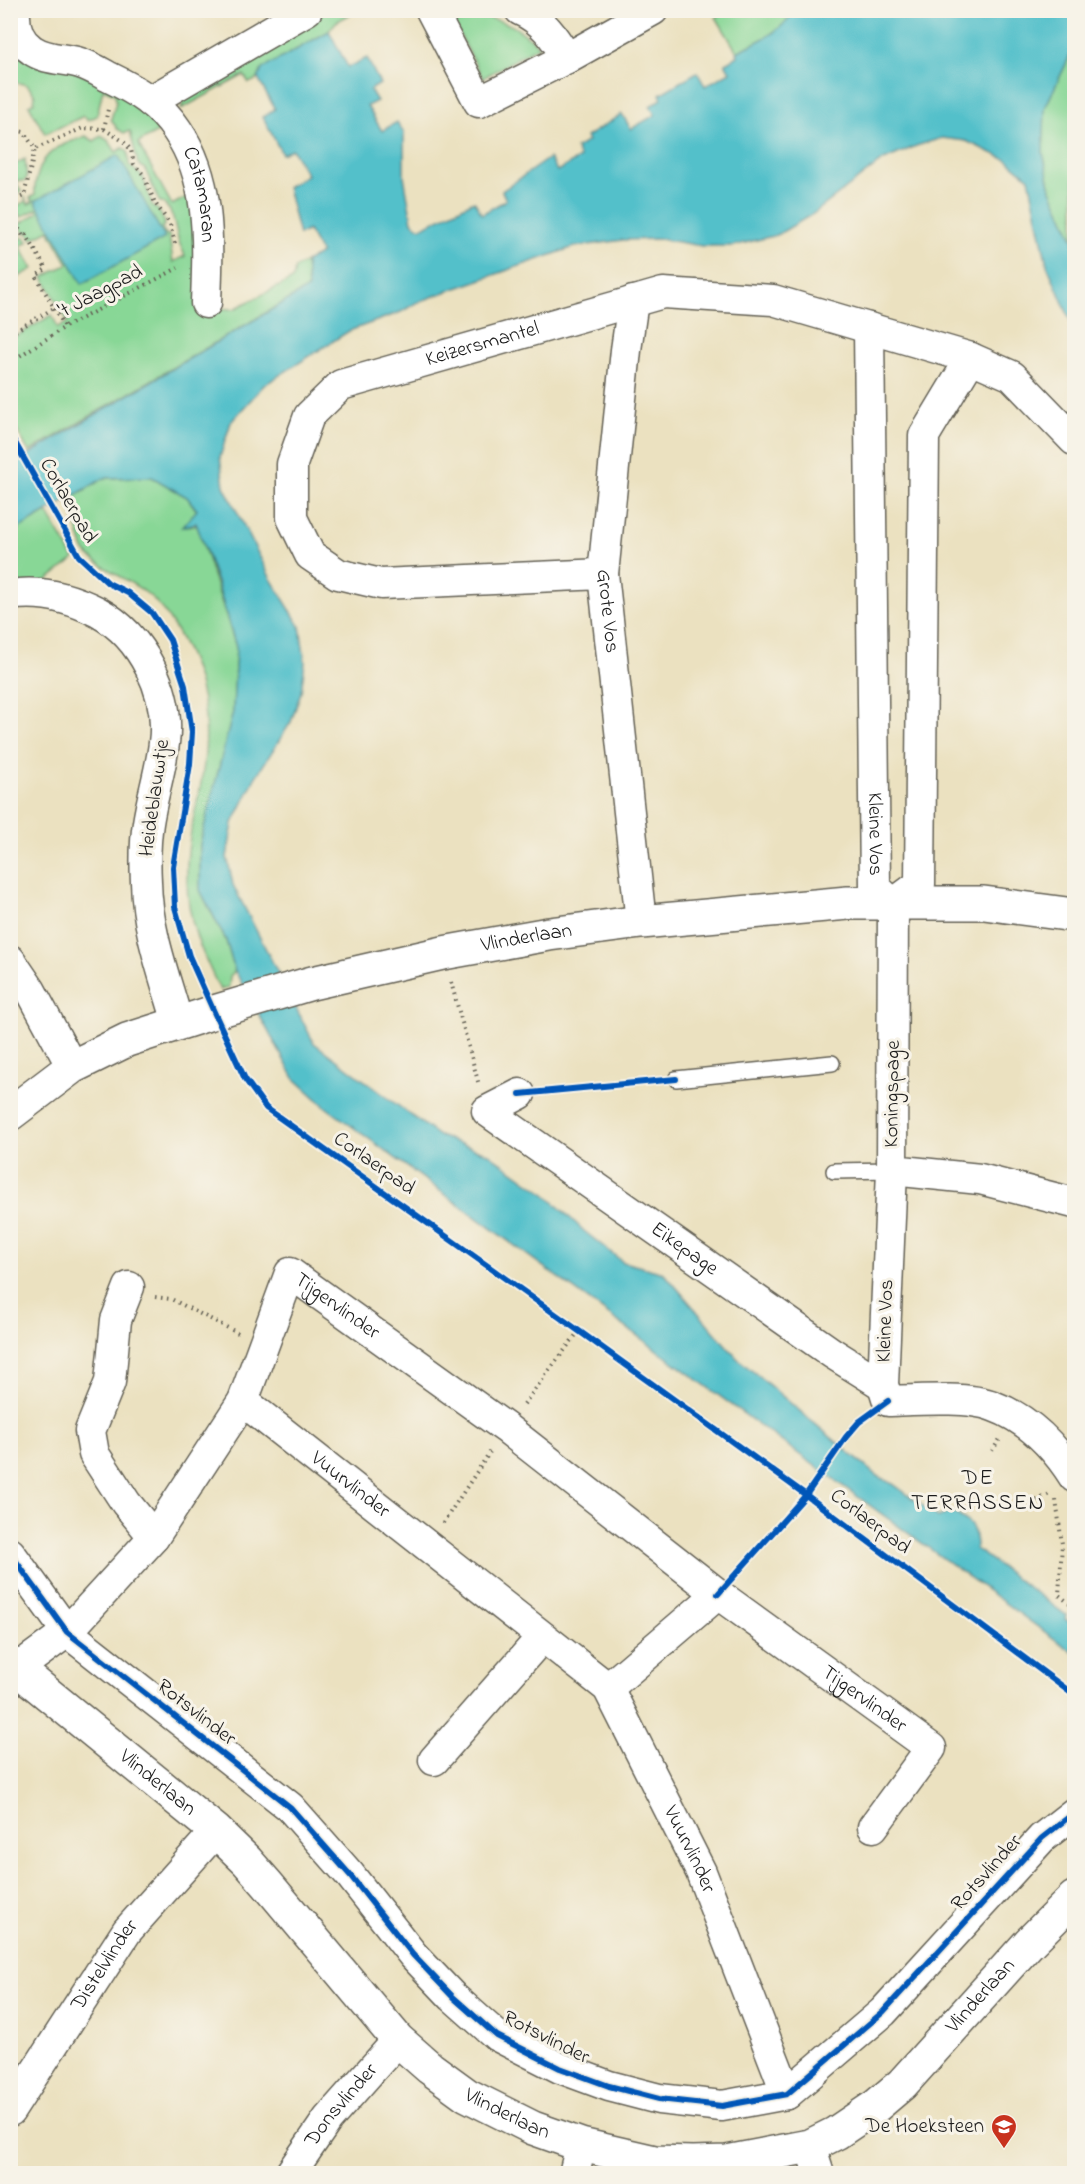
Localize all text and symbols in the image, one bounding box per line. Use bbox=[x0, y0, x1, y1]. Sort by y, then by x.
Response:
street label: Catamaran bbox=[174, 142, 222, 243]
street label: 't Jaagpad bbox=[54, 257, 150, 328]
street label: Keizersmantel bbox=[422, 314, 543, 375]
street label: Corlaerpad bbox=[31, 453, 105, 550]
street label: Grote Vos bbox=[588, 568, 627, 654]
street label: Heideblauwtje bbox=[132, 737, 178, 859]
street label: Kleine Vos bbox=[859, 792, 890, 876]
street label: Vlinderlaan bbox=[478, 916, 574, 961]
street label: Koningspage bbox=[877, 1039, 911, 1148]
street label: Corlaerpad bbox=[327, 1125, 421, 1203]
street label: Eikepage bbox=[644, 1215, 725, 1284]
street label: Tijgervlinder bbox=[288, 1265, 386, 1348]
street label: Kleine Vos bbox=[870, 1279, 902, 1363]
street label: Vuurvlinder bbox=[303, 1444, 396, 1526]
district label: DE TERRASSEN bbox=[911, 1463, 1045, 1520]
street label: Corlaerpad bbox=[823, 1482, 917, 1562]
street label: Tijgervlinder bbox=[815, 1658, 913, 1741]
street label: Rotsvlinder bbox=[150, 1672, 243, 1754]
street label: Vlinderlaan bbox=[111, 1742, 202, 1824]
street label: Vuurvlinder bbox=[655, 1800, 723, 1898]
street label: Rotsvlinder bbox=[944, 1828, 1030, 1918]
street label: Distelvlinder bbox=[64, 1912, 146, 2017]
street label: Vlinderlaan bbox=[938, 1952, 1023, 2041]
street label: Rotsvlinder bbox=[497, 2003, 595, 2073]
street label: Donsvlinder bbox=[297, 2057, 386, 2154]
street label: Vlinderlaan bbox=[458, 2081, 554, 2148]
place label: De Hoeksteen bbox=[864, 2112, 984, 2142]
school or university icon: De Hoeksteen bbox=[989, 2112, 1019, 2150]

